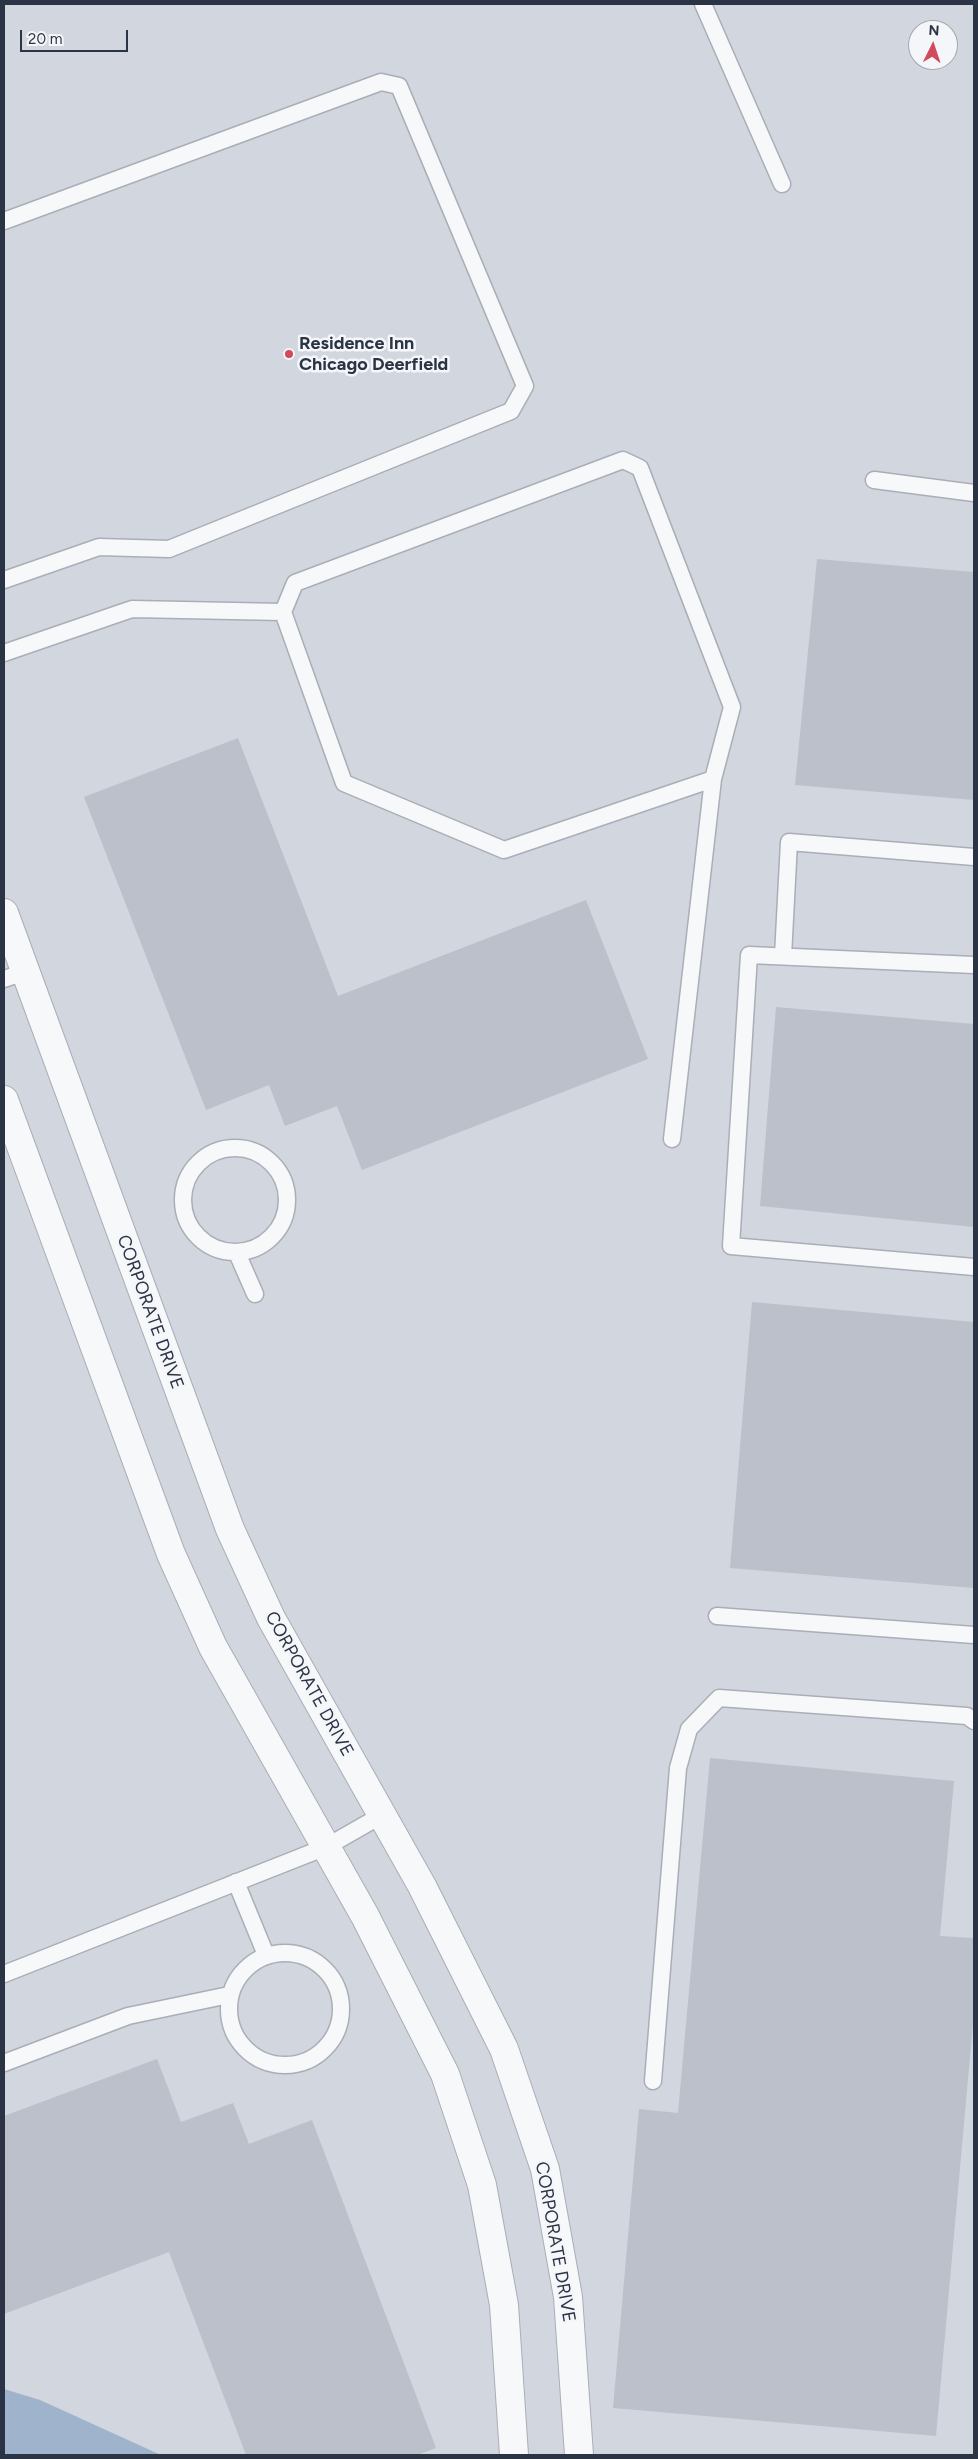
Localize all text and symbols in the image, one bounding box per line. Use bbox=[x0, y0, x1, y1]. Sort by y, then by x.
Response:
scale bar bbox=[22, 20, 130, 52]
north arrow bbox=[908, 20, 958, 70]
text: N bbox=[928, 22, 940, 39]
text: 20 m bbox=[28, 30, 62, 48]
place label: Residence Inn Chicago Deerfield bbox=[299, 333, 448, 376]
marker: Residence Inn Chicago Deerfield bbox=[283, 348, 295, 360]
street label: CORPORATE DRIVE bbox=[112, 1232, 188, 1392]
street label: CORPORATE DRIVE bbox=[260, 1608, 358, 1760]
street label: CORPORATE DRIVE bbox=[530, 2160, 580, 2324]

